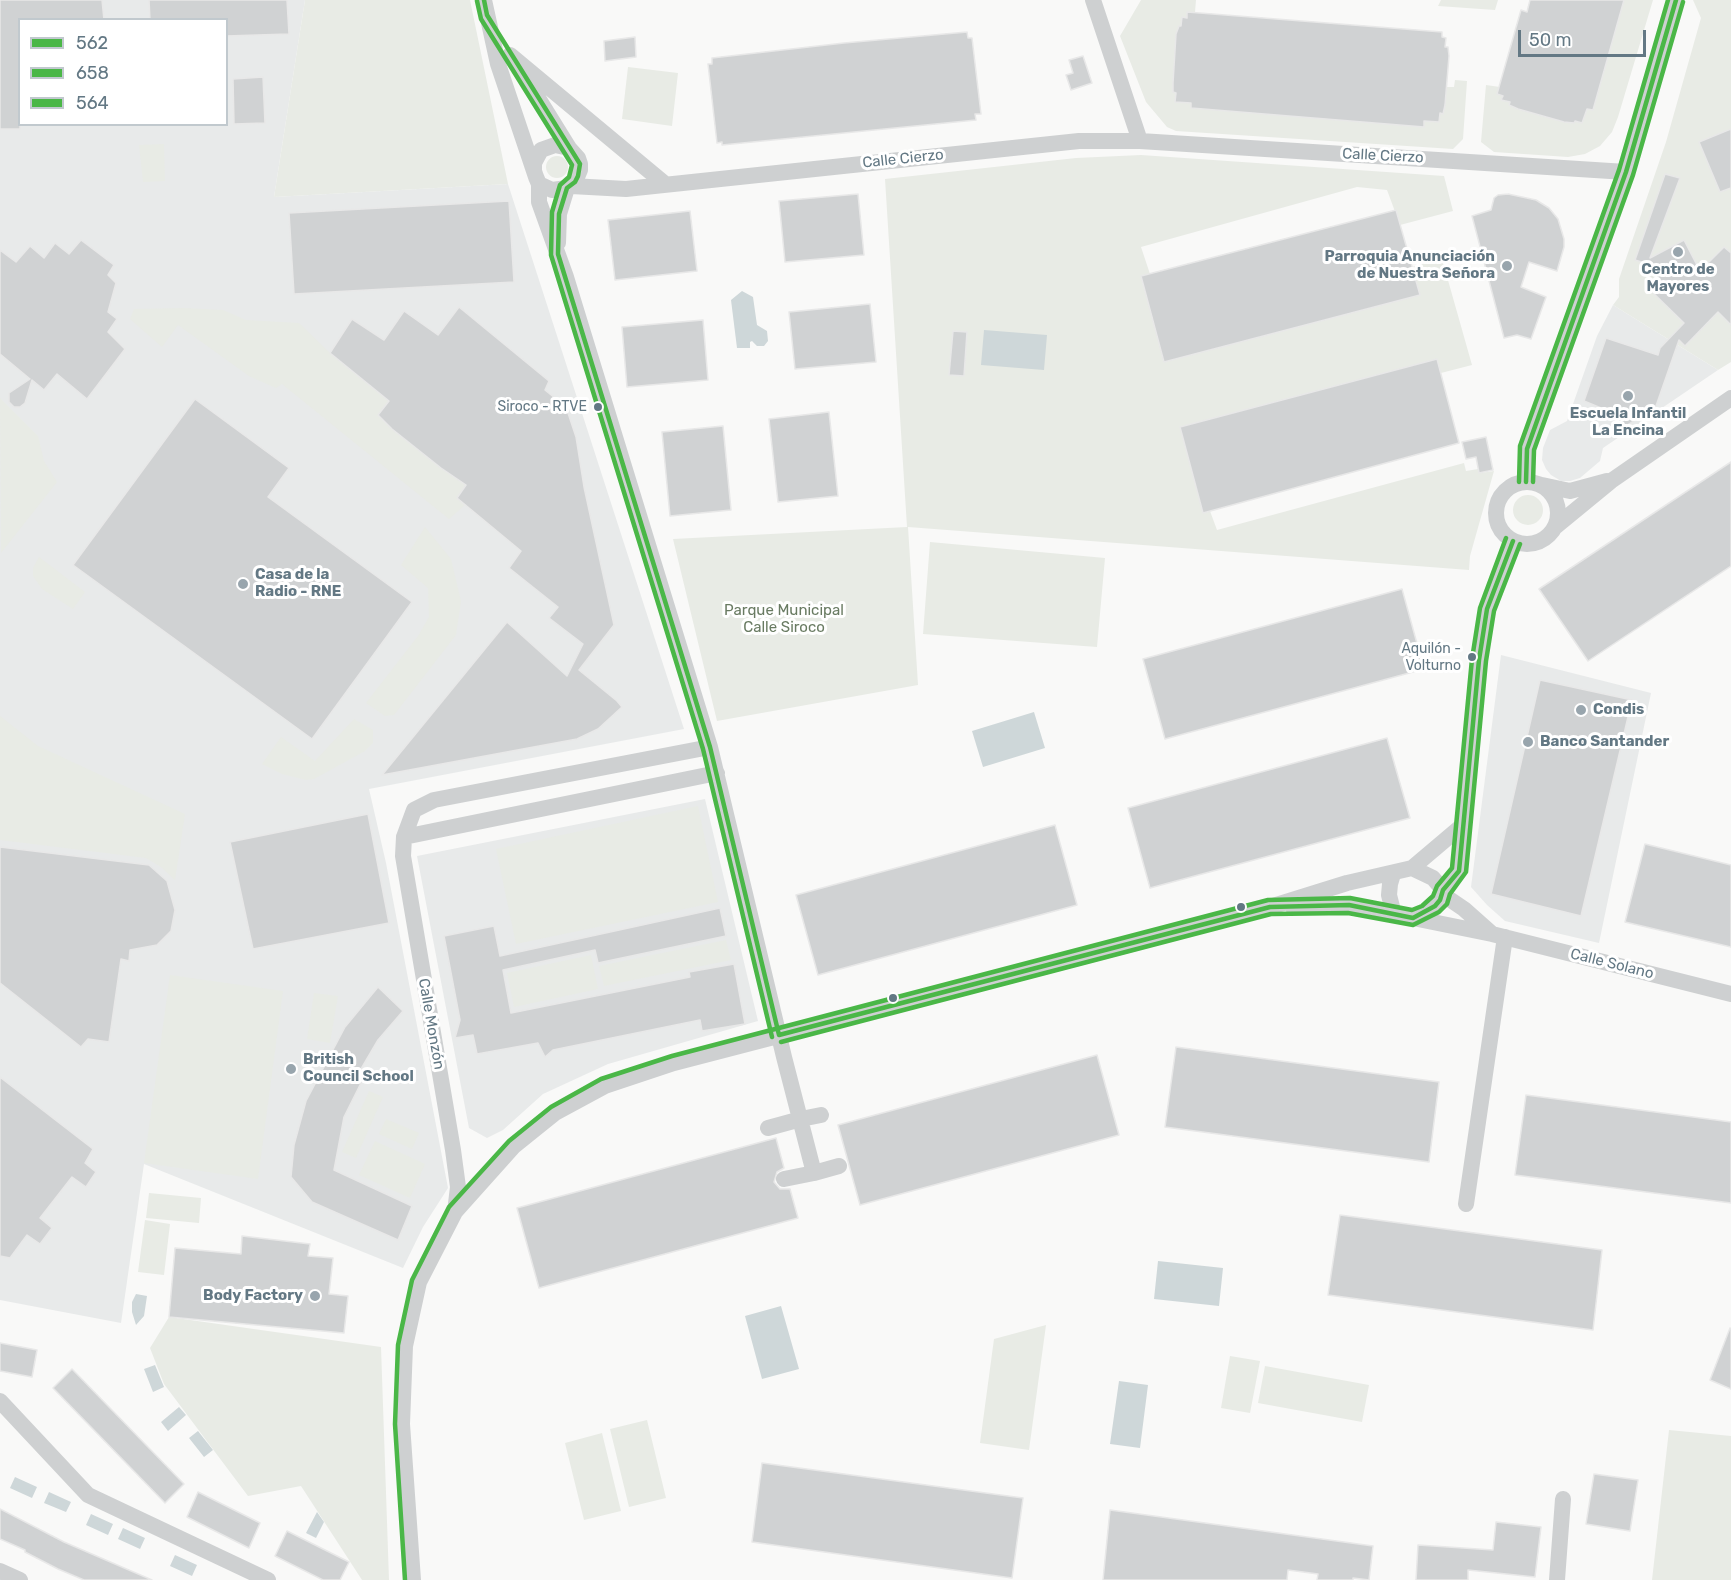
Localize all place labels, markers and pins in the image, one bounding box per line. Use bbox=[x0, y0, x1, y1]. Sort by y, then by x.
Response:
marker: Centro de Mayores bbox=[1671, 245, 1685, 259]
place label: Parroquia Anunciación de Nuestra Señora bbox=[1324, 248, 1495, 283]
marker: Parroquia Anunciación de Nuestra Señora bbox=[1500, 259, 1514, 273]
place label: Centro de Mayores bbox=[1641, 261, 1715, 296]
marker: Escuela Infantil La Encina bbox=[1621, 389, 1635, 403]
place label: Siroco - RTVE bbox=[497, 399, 587, 415]
marker: Siroco - RTVE bbox=[592, 401, 604, 413]
place label: Escuela Infantil La Encina bbox=[1570, 405, 1686, 440]
place label: Casa de la Radio - RNE bbox=[255, 566, 341, 601]
marker: Casa de la Radio - RNE bbox=[236, 577, 250, 591]
place label: Aquilón - Volturno bbox=[1401, 641, 1461, 674]
marker: Aquilón - Volturno bbox=[1466, 651, 1478, 663]
place label: Condis bbox=[1593, 701, 1644, 719]
marker: Condis bbox=[1574, 703, 1588, 717]
place label: Banco Santander bbox=[1540, 733, 1669, 751]
marker: Banco Santander bbox=[1521, 735, 1535, 749]
unlabelled marker bbox=[1235, 901, 1247, 913]
unlabelled marker bbox=[887, 992, 899, 1004]
place label: British Council School bbox=[303, 1051, 414, 1086]
marker: British Council School bbox=[284, 1062, 298, 1076]
place label: Body Factory bbox=[203, 1287, 303, 1305]
marker: Body Factory bbox=[308, 1289, 322, 1303]

